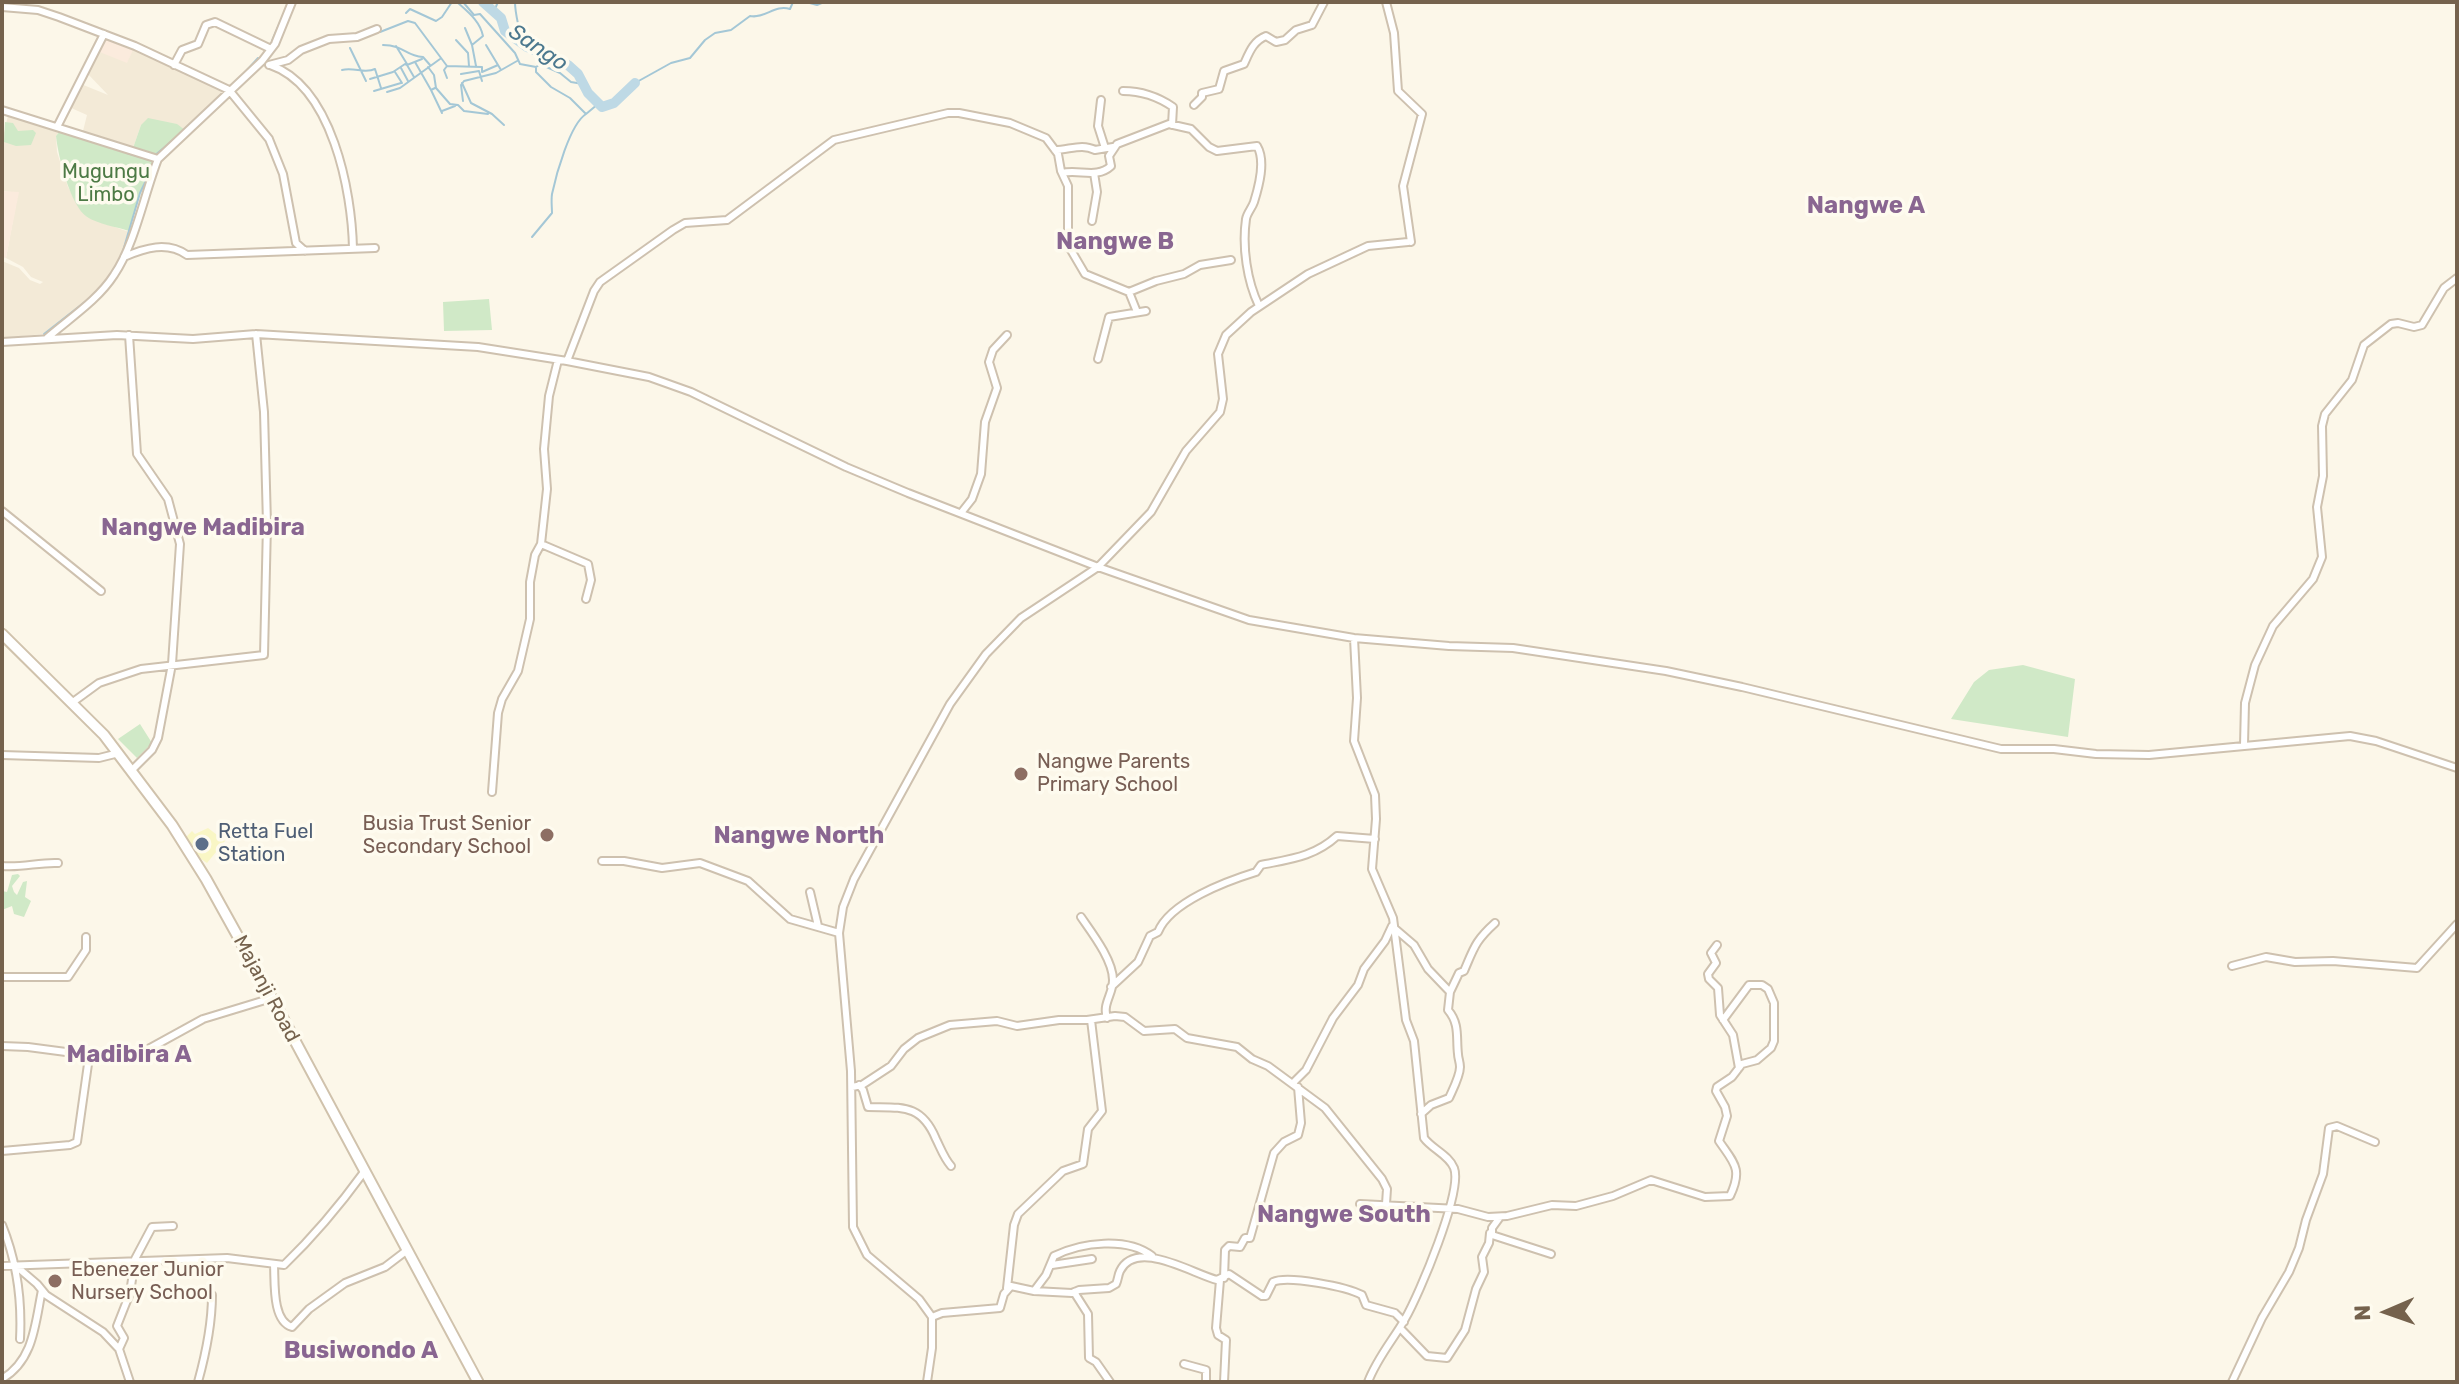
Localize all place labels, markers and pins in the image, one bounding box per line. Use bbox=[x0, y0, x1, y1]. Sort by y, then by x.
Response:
place label: Nangwe Parents Primary School bbox=[1037, 750, 1190, 797]
marker: Nangwe Parents Primary School bbox=[1012, 765, 1030, 783]
place label: Busia Trust Senior Secondary School bbox=[362, 812, 531, 859]
place label: Retta Fuel Station bbox=[218, 820, 313, 867]
marker: Busia Trust Senior Secondary School bbox=[538, 826, 556, 844]
marker: Retta Fuel Station bbox=[193, 835, 211, 853]
place label: Ebenezer Junior Nursery School bbox=[71, 1258, 224, 1305]
marker: Ebenezer Junior Nursery School bbox=[46, 1272, 64, 1290]

